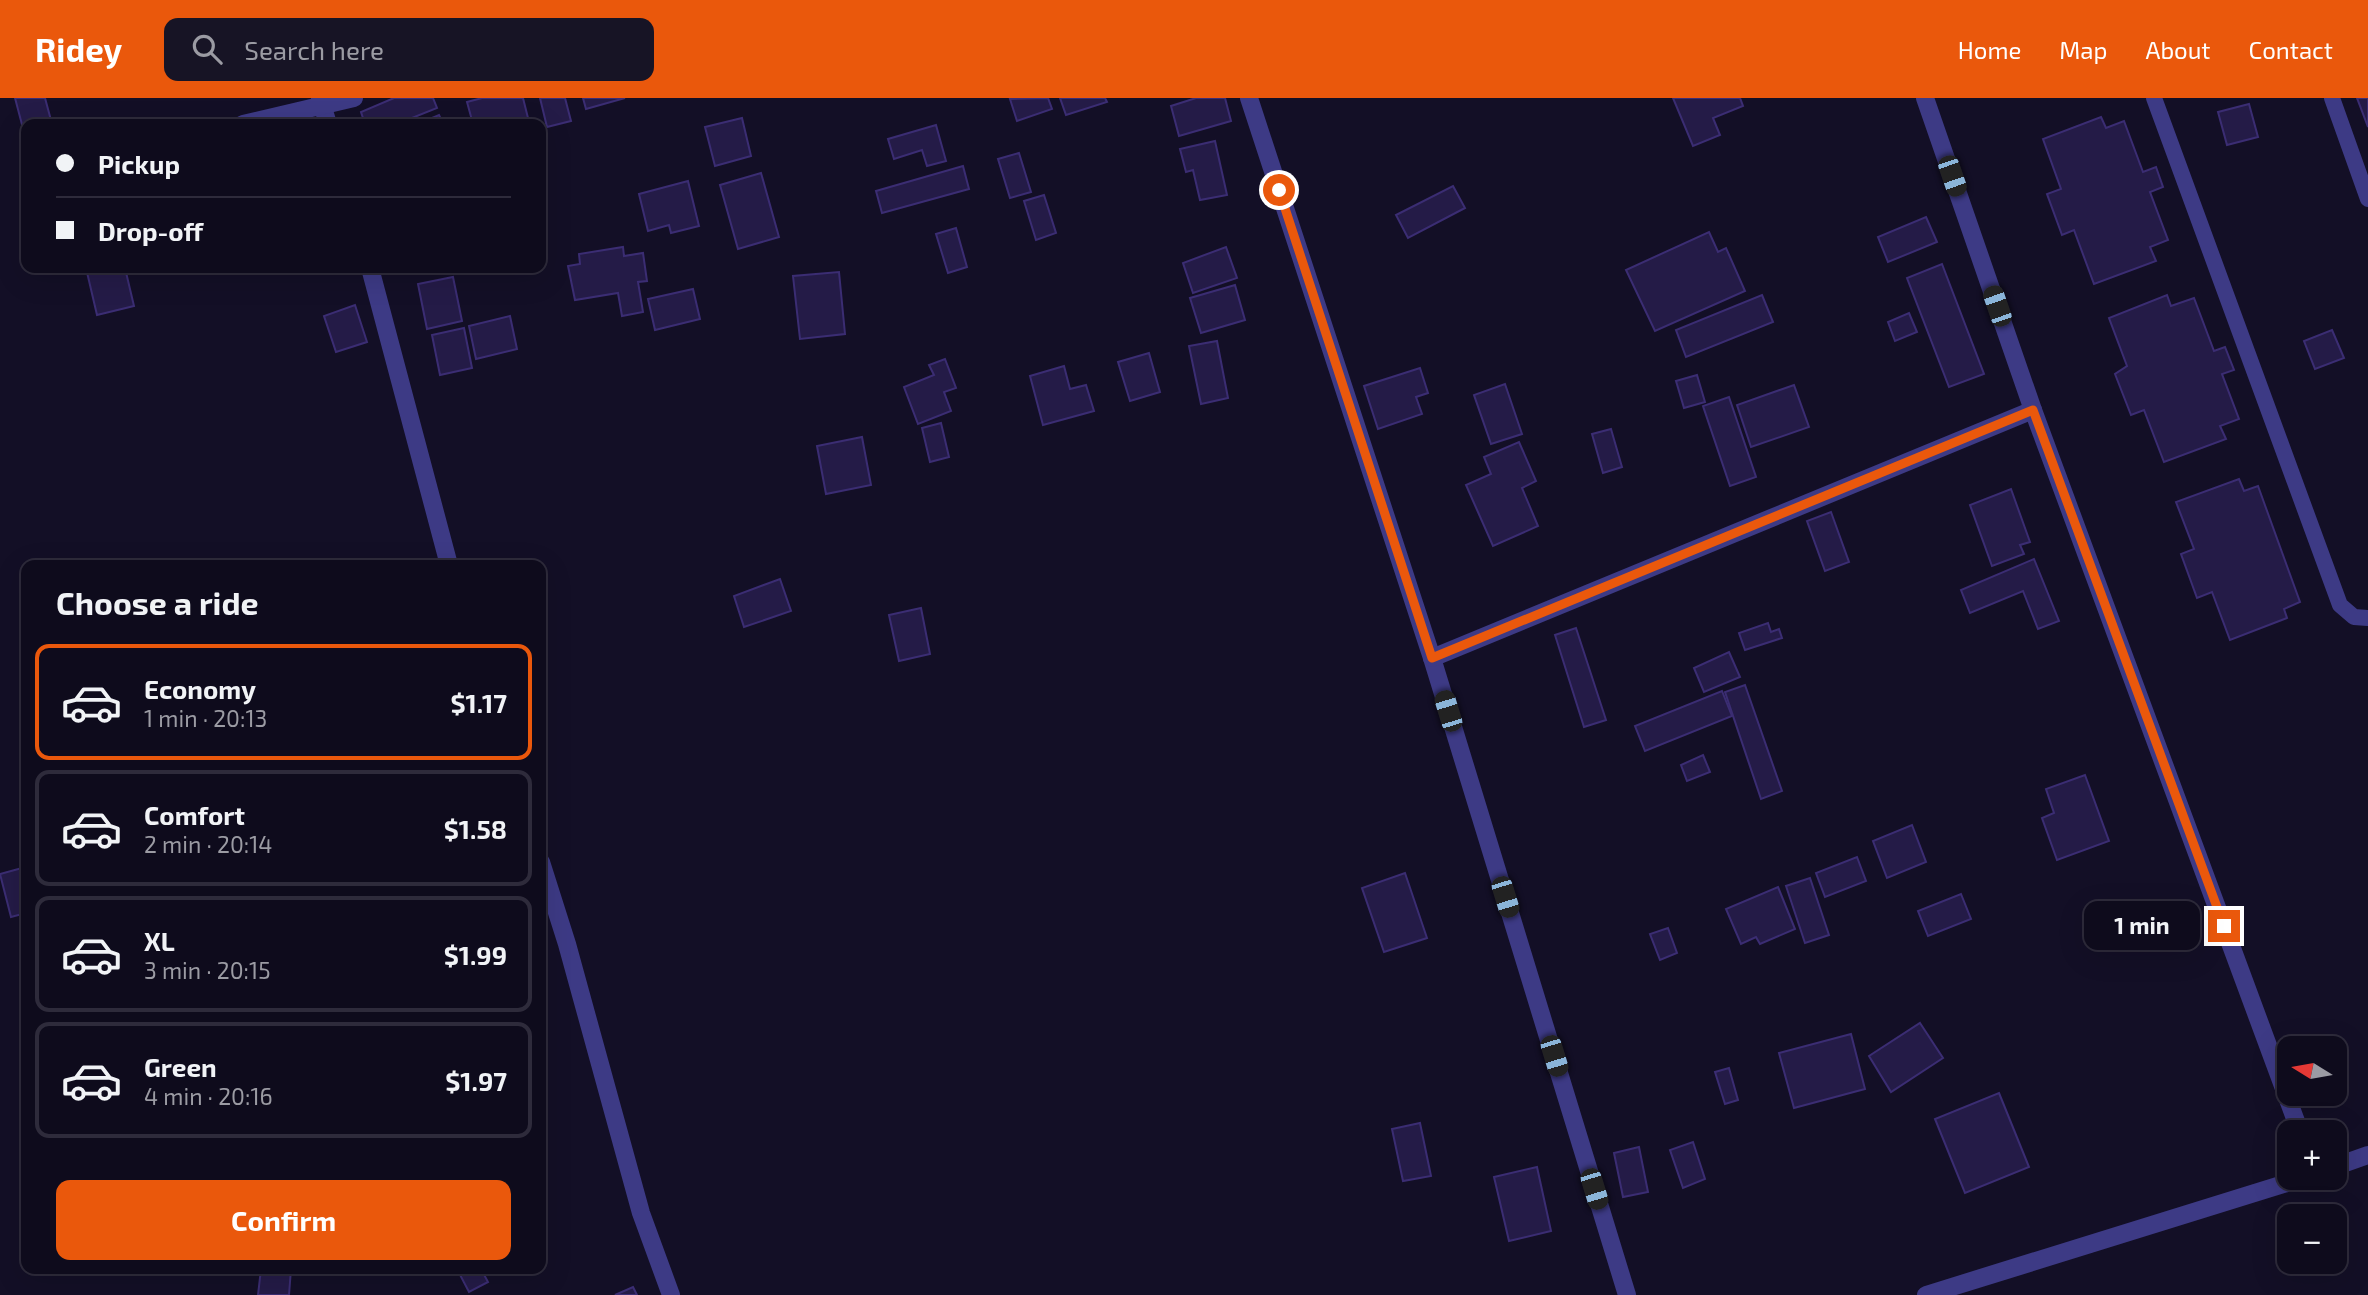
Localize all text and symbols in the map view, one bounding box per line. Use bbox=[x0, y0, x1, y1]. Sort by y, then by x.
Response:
search box bbox=[164, 18, 654, 81]
text: Ridey bbox=[35, 29, 122, 69]
icon: search bbox=[188, 30, 226, 68]
text: Search here bbox=[244, 34, 384, 65]
text: Home bbox=[1958, 35, 2021, 64]
text: Map bbox=[2059, 35, 2107, 64]
text: About bbox=[2145, 35, 2211, 64]
text: Contact bbox=[2249, 35, 2333, 64]
text: Pickup bbox=[98, 148, 180, 179]
car bbox=[1936, 153, 1969, 199]
route start bbox=[1263, 174, 1295, 206]
text: Drop-off bbox=[98, 215, 203, 246]
car bbox=[1981, 283, 2014, 329]
text: Choose a ride bbox=[56, 583, 259, 621]
icon: car bbox=[60, 671, 123, 734]
text: Economy bbox=[144, 673, 256, 704]
text: $1.17 bbox=[451, 687, 507, 718]
car bbox=[1432, 688, 1465, 734]
text: 1 min · 20:13 bbox=[144, 704, 267, 732]
icon: car bbox=[60, 797, 123, 860]
text: Comfort bbox=[144, 799, 245, 830]
text: $1.58 bbox=[444, 813, 507, 844]
text: 2 min · 20:14 bbox=[144, 830, 272, 858]
car bbox=[1489, 874, 1522, 920]
callout: 1 min bbox=[2084, 902, 2200, 950]
route end bbox=[2208, 910, 2240, 942]
text: 1 min bbox=[2114, 911, 2170, 939]
icon: car bbox=[60, 923, 123, 986]
text: XL bbox=[144, 925, 175, 956]
text: $1.99 bbox=[444, 939, 507, 970]
text: 3 min · 20:15 bbox=[144, 956, 271, 984]
car bbox=[1538, 1033, 1571, 1079]
north arrow bbox=[2277, 1036, 2347, 1106]
map controls bbox=[2277, 1036, 2347, 1274]
icon: car bbox=[60, 1049, 123, 1112]
text: Green bbox=[144, 1051, 217, 1082]
text: $1.97 bbox=[445, 1065, 507, 1096]
text: 4 min · 20:16 bbox=[144, 1082, 273, 1110]
button: + bbox=[2277, 1120, 2347, 1190]
car bbox=[1578, 1166, 1611, 1212]
button: Confirm bbox=[56, 1180, 511, 1260]
button: − bbox=[2277, 1204, 2347, 1274]

